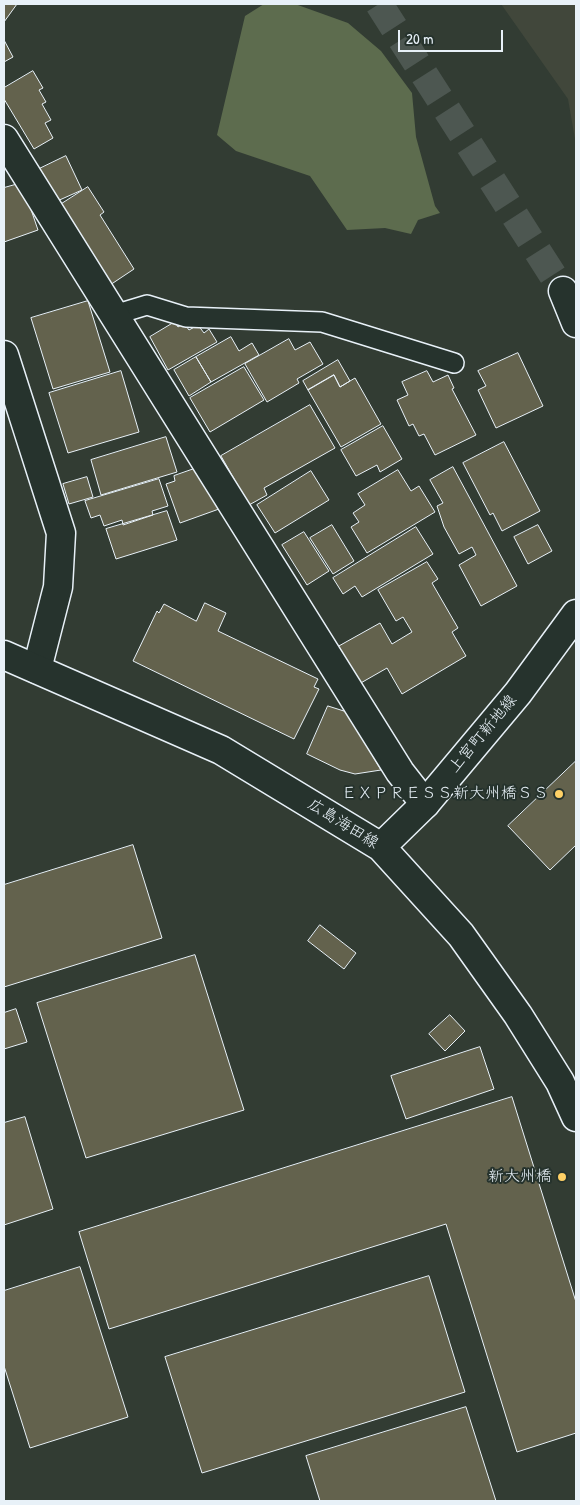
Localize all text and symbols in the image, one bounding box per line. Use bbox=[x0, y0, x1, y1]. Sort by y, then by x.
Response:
scale bar bbox=[400, 20, 505, 52]
text: 20 m bbox=[406, 28, 433, 49]
street label: 上宮町新地線 bbox=[445, 691, 521, 777]
place label: ＥＸＰＲＥＳＳ新大州橋ＳＳ bbox=[341, 784, 549, 804]
marker: ＥＸＰＲＥＳＳ新大州橋ＳＳ bbox=[553, 788, 565, 800]
street label: 広島海田線 bbox=[304, 795, 382, 853]
place label: 新大州橋 bbox=[488, 1167, 552, 1187]
marker: 新大州橋 bbox=[556, 1171, 568, 1183]

